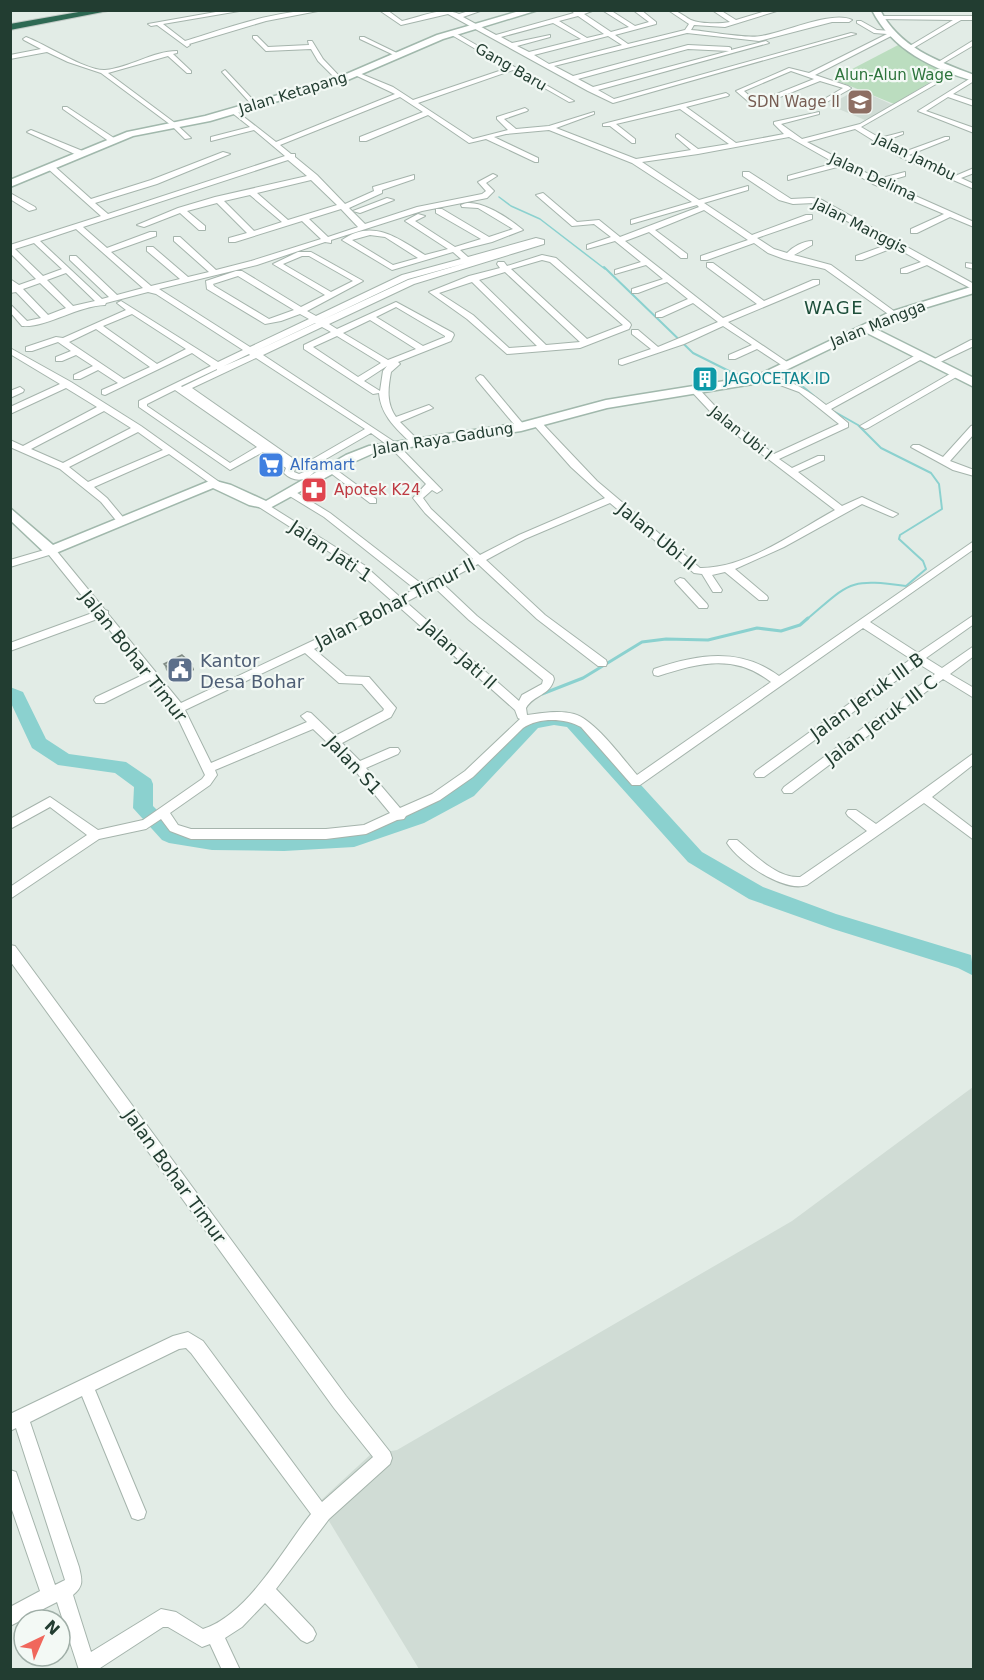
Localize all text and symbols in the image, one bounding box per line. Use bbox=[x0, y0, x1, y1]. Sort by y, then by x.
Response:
street label: Gang Baru bbox=[472, 39, 550, 95]
park label: Alun-Alun Wage bbox=[835, 66, 953, 84]
street label: Jalan Ketapang bbox=[236, 68, 349, 118]
school or university icon: SDN Wage II bbox=[845, 87, 875, 117]
place label: SDN Wage II bbox=[748, 93, 840, 111]
street label: Jalan Jambu bbox=[870, 129, 959, 184]
street label: Jalan Delima bbox=[826, 149, 919, 205]
street label: Jalan Manggis bbox=[809, 194, 911, 258]
district label: WAGE bbox=[804, 297, 864, 318]
street label: Jalan Mangga bbox=[827, 297, 928, 352]
building icon: JAGOCETAK.ID bbox=[690, 364, 720, 394]
place label: JAGOCETAK.ID bbox=[723, 370, 830, 388]
street label: Jalan Ubi I bbox=[705, 402, 776, 464]
street label: Jalan Raya Gadung bbox=[370, 419, 515, 459]
supermarket icon: Alfamart bbox=[256, 450, 286, 480]
place label: Alfamart bbox=[290, 456, 355, 474]
pharmacy icon: Apotek K24 bbox=[299, 475, 329, 505]
place label: Apotek K24 bbox=[334, 481, 420, 499]
street label: Jalan Ubi II bbox=[613, 497, 701, 574]
street label: Jalan Jati 1 bbox=[285, 515, 376, 586]
street label: Jalan Bohar Timur II bbox=[311, 554, 478, 653]
street label: Jalan Bohar Timur bbox=[76, 586, 192, 726]
street label: Jalan Jati II bbox=[416, 614, 501, 693]
street label: Jalan Jeruk III B bbox=[805, 648, 928, 745]
place label: Kantor Desa Bohar bbox=[200, 650, 305, 692]
public building icon: Kantor Desa Bohar bbox=[165, 655, 195, 685]
street label: Jalan Jeruk III C bbox=[820, 671, 941, 770]
street label: Jalan S1 bbox=[321, 731, 386, 799]
street label: Jalan Bohar Timur bbox=[119, 1104, 231, 1247]
north arrow bbox=[12, 1608, 72, 1668]
text: N bbox=[41, 1616, 63, 1639]

